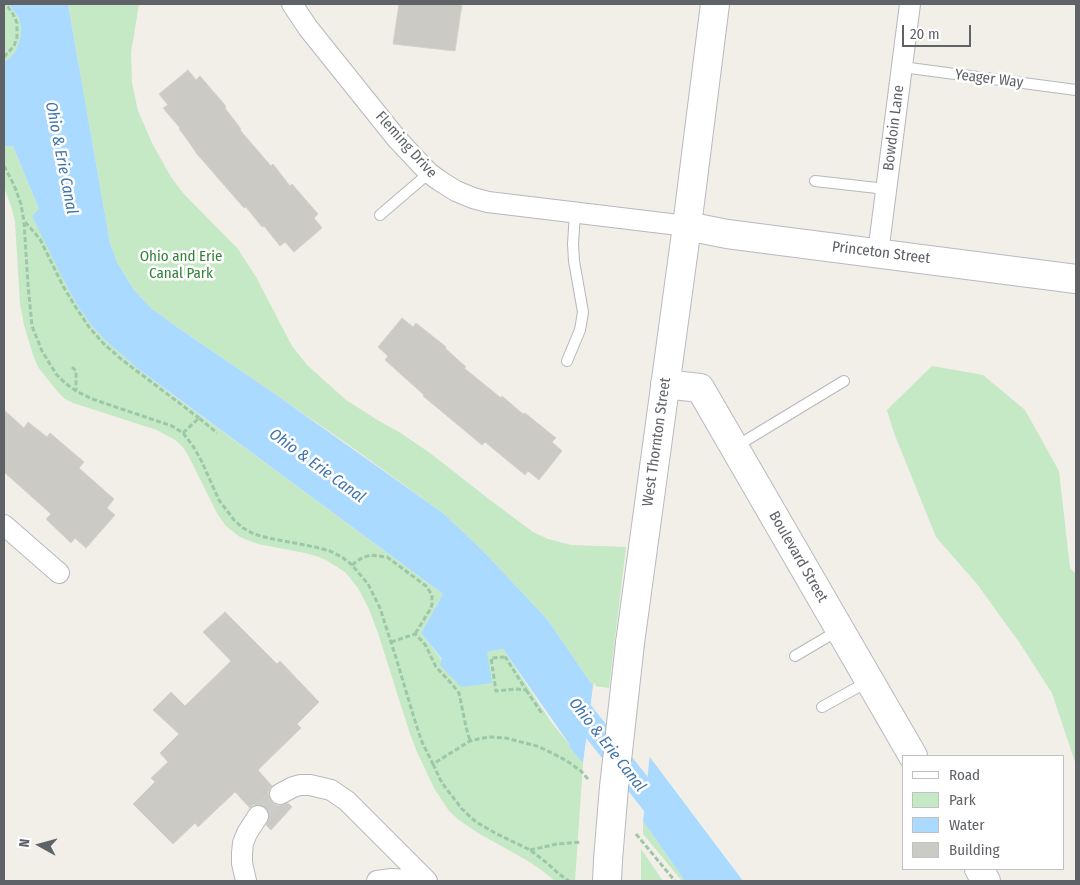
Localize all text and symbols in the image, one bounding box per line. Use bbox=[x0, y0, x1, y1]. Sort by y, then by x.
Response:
scale bar bbox=[905, 15, 974, 47]
text: 20 m bbox=[910, 25, 940, 43]
street label: Yeager Way bbox=[954, 66, 1024, 92]
street label: Bowdoin Lane bbox=[880, 84, 908, 172]
water label: Ohio & Erie Canal bbox=[41, 100, 81, 216]
street label: Fleming Drive bbox=[371, 108, 441, 182]
street label: Princeton Street bbox=[831, 238, 931, 268]
park label: Ohio and Erie Canal Park bbox=[140, 248, 222, 283]
street label: West Thornton Street bbox=[639, 376, 675, 508]
water label: Ohio & Erie Canal bbox=[265, 425, 369, 507]
street label: Boulevard Street bbox=[765, 508, 831, 606]
water label: Ohio & Erie Canal bbox=[564, 694, 650, 796]
legend bbox=[902, 755, 1065, 870]
text: Road bbox=[949, 766, 980, 784]
text: Park bbox=[949, 791, 976, 809]
text: Water bbox=[949, 816, 984, 834]
north arrow bbox=[15, 820, 65, 870]
text: N bbox=[16, 838, 34, 848]
text: Building bbox=[949, 841, 1000, 859]

